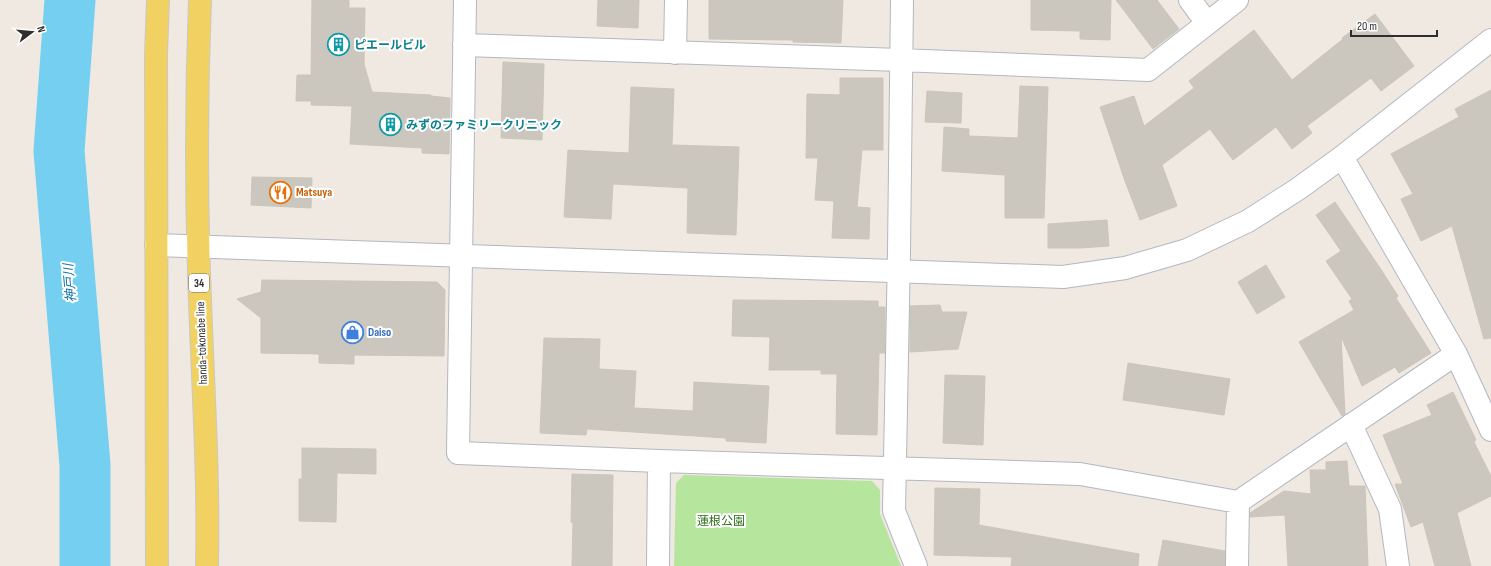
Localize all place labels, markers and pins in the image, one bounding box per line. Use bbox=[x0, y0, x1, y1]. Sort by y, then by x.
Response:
building icon: ピエールビル bbox=[325, 32, 351, 58]
place label: ピエールビル bbox=[354, 38, 426, 53]
building icon: みずのファミリークリニック bbox=[378, 112, 404, 138]
place label: みずのファミリークリニック bbox=[406, 118, 562, 133]
restaurant icon: Matsuya bbox=[268, 179, 294, 205]
place label: Matsuya bbox=[296, 185, 332, 200]
shop icon: Daiso bbox=[340, 319, 366, 345]
place label: Daiso bbox=[368, 325, 391, 340]

